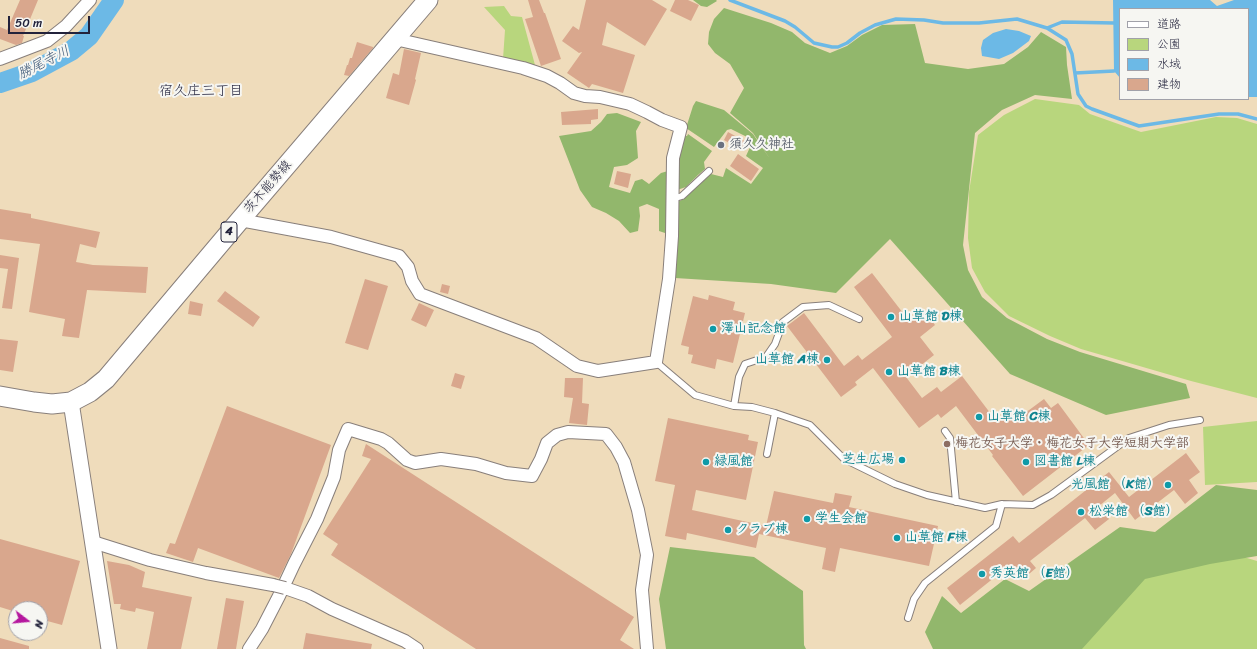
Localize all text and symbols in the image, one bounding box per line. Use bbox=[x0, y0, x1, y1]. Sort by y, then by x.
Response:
scale bar bbox=[10, 8, 92, 34]
legend bbox=[1119, 8, 1249, 100]
text: 50 m bbox=[15, 12, 42, 34]
text: 道路 bbox=[1157, 13, 1181, 35]
text: 公園 bbox=[1157, 33, 1181, 55]
water label: 勝尾寺川 bbox=[15, 43, 73, 83]
text: 水域 bbox=[1157, 53, 1181, 75]
text: 建物 bbox=[1157, 73, 1181, 95]
district label: 宿久庄三丁目 bbox=[159, 83, 243, 99]
place label: 須久久神社 bbox=[729, 137, 794, 153]
marker: 須久久神社 bbox=[716, 140, 726, 150]
street label: 茨木能勢線 bbox=[241, 157, 295, 217]
road number: 4 bbox=[221, 222, 237, 242]
place label: 山草館 D棟 bbox=[899, 309, 962, 325]
marker: 山草館 D棟 bbox=[886, 312, 896, 322]
place label: 澤山記念館 bbox=[721, 321, 786, 337]
marker: 澤山記念館 bbox=[708, 324, 718, 334]
place label: 山草館 A棟 bbox=[755, 352, 819, 368]
marker: 山草館 A棟 bbox=[822, 355, 832, 365]
place label: 山草館 B棟 bbox=[897, 364, 961, 380]
marker: 山草館 B棟 bbox=[884, 367, 894, 377]
place label: 山草館 C棟 bbox=[987, 409, 1050, 425]
marker: 山草館 C棟 bbox=[974, 412, 984, 422]
place label: 梅花女子大学・梅花女子大学短期大学部 bbox=[955, 436, 1189, 452]
marker: 梅花女子大学・梅花女子大学短期大学部 bbox=[942, 439, 952, 449]
place label: 芝生広場 bbox=[842, 452, 894, 468]
place label: 緑風館 bbox=[714, 454, 753, 470]
place label: 図書館 L棟 bbox=[1034, 454, 1095, 470]
marker: 芝生広場 bbox=[897, 455, 907, 465]
marker: 緑風館 bbox=[701, 457, 711, 467]
marker: 図書館 L棟 bbox=[1021, 457, 1031, 467]
place label: 光風館 （K館） bbox=[1071, 477, 1160, 493]
marker: 光風館 （K館） bbox=[1163, 480, 1173, 490]
place label: 松栄館 （S館） bbox=[1089, 504, 1179, 520]
marker: 松栄館 （S館） bbox=[1076, 507, 1086, 517]
place label: 学生会館 bbox=[815, 511, 867, 527]
marker: 学生会館 bbox=[802, 514, 812, 524]
place label: クラブ棟 bbox=[736, 522, 788, 538]
marker: クラブ棟 bbox=[723, 525, 733, 535]
place label: 山草館 F棟 bbox=[905, 530, 967, 546]
marker: 山草館 F棟 bbox=[892, 533, 902, 543]
place label: 秀英館 （E館） bbox=[990, 566, 1079, 582]
marker: 秀英館 （E館） bbox=[977, 569, 987, 579]
north arrow bbox=[8, 601, 48, 641]
text: N bbox=[29, 618, 49, 630]

